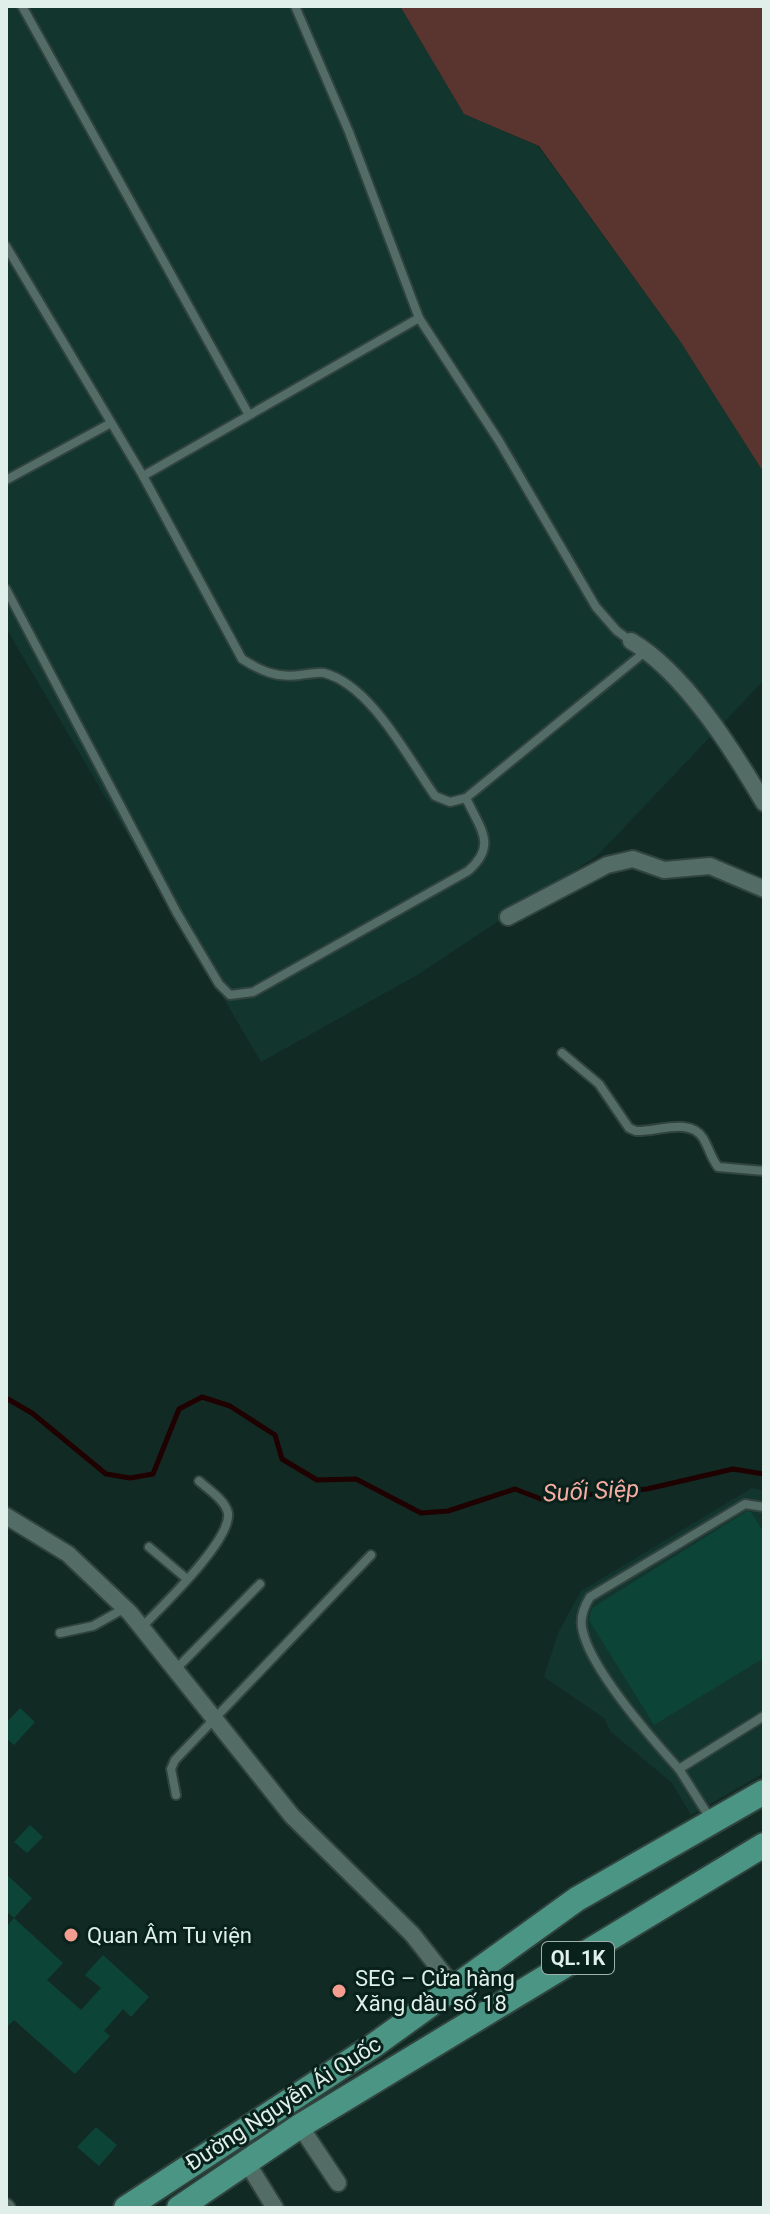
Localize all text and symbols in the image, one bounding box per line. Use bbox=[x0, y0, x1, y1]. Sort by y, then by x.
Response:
water label: Suối Siệp bbox=[542, 1474, 640, 1508]
place label: Quan Âm Tu viện bbox=[87, 1923, 252, 1948]
marker: Quan Âm Tu viện bbox=[62, 1926, 80, 1944]
road number: QL.1K bbox=[542, 1942, 614, 1974]
place label: SEG – Cửa hàng Xăng dầu số 18 bbox=[355, 1966, 515, 2016]
marker: SEG – Cửa hàng Xăng dầu số 18 bbox=[330, 1982, 348, 2000]
street label: Đường Nguyễn Ái Quốc bbox=[181, 2031, 385, 2176]

